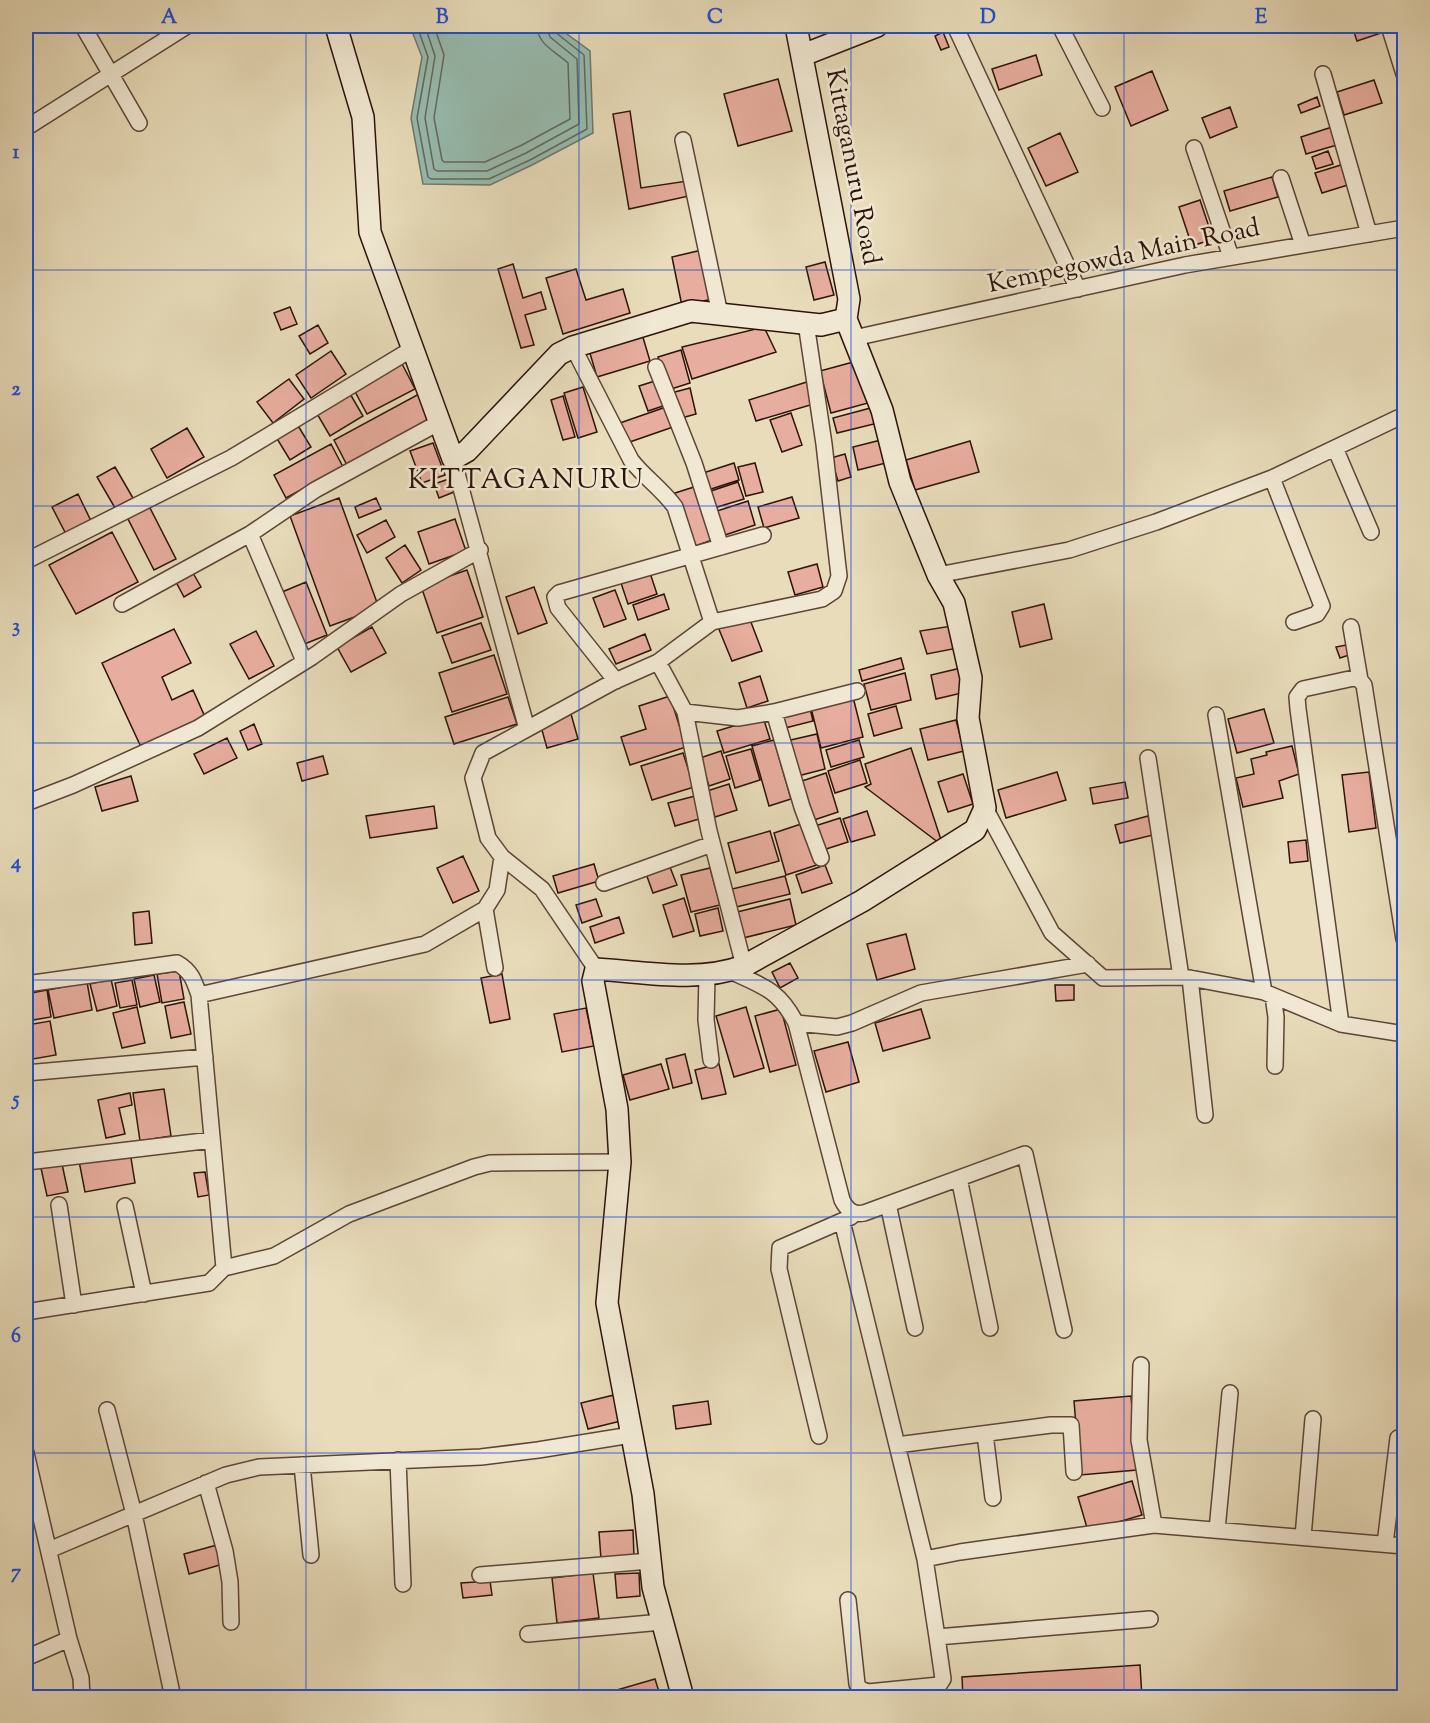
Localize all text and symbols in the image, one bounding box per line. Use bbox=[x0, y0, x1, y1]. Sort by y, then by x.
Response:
text: A bbox=[161, 4, 178, 33]
text: B bbox=[436, 4, 449, 33]
text: C bbox=[707, 4, 723, 33]
text: D bbox=[980, 4, 996, 33]
text: E bbox=[1255, 4, 1268, 33]
street label: Kittaganuru Road bbox=[815, 66, 889, 268]
text: 1 bbox=[13, 139, 20, 168]
street label: Kempegowda Main Road bbox=[985, 210, 1264, 304]
text: 2 bbox=[11, 376, 21, 405]
district label: KITTAGANURU bbox=[408, 461, 644, 501]
text: 3 bbox=[12, 613, 20, 642]
text: 4 bbox=[10, 849, 21, 878]
text: 5 bbox=[11, 1086, 20, 1115]
text: 6 bbox=[11, 1323, 21, 1352]
text: 7 bbox=[11, 1559, 22, 1588]

